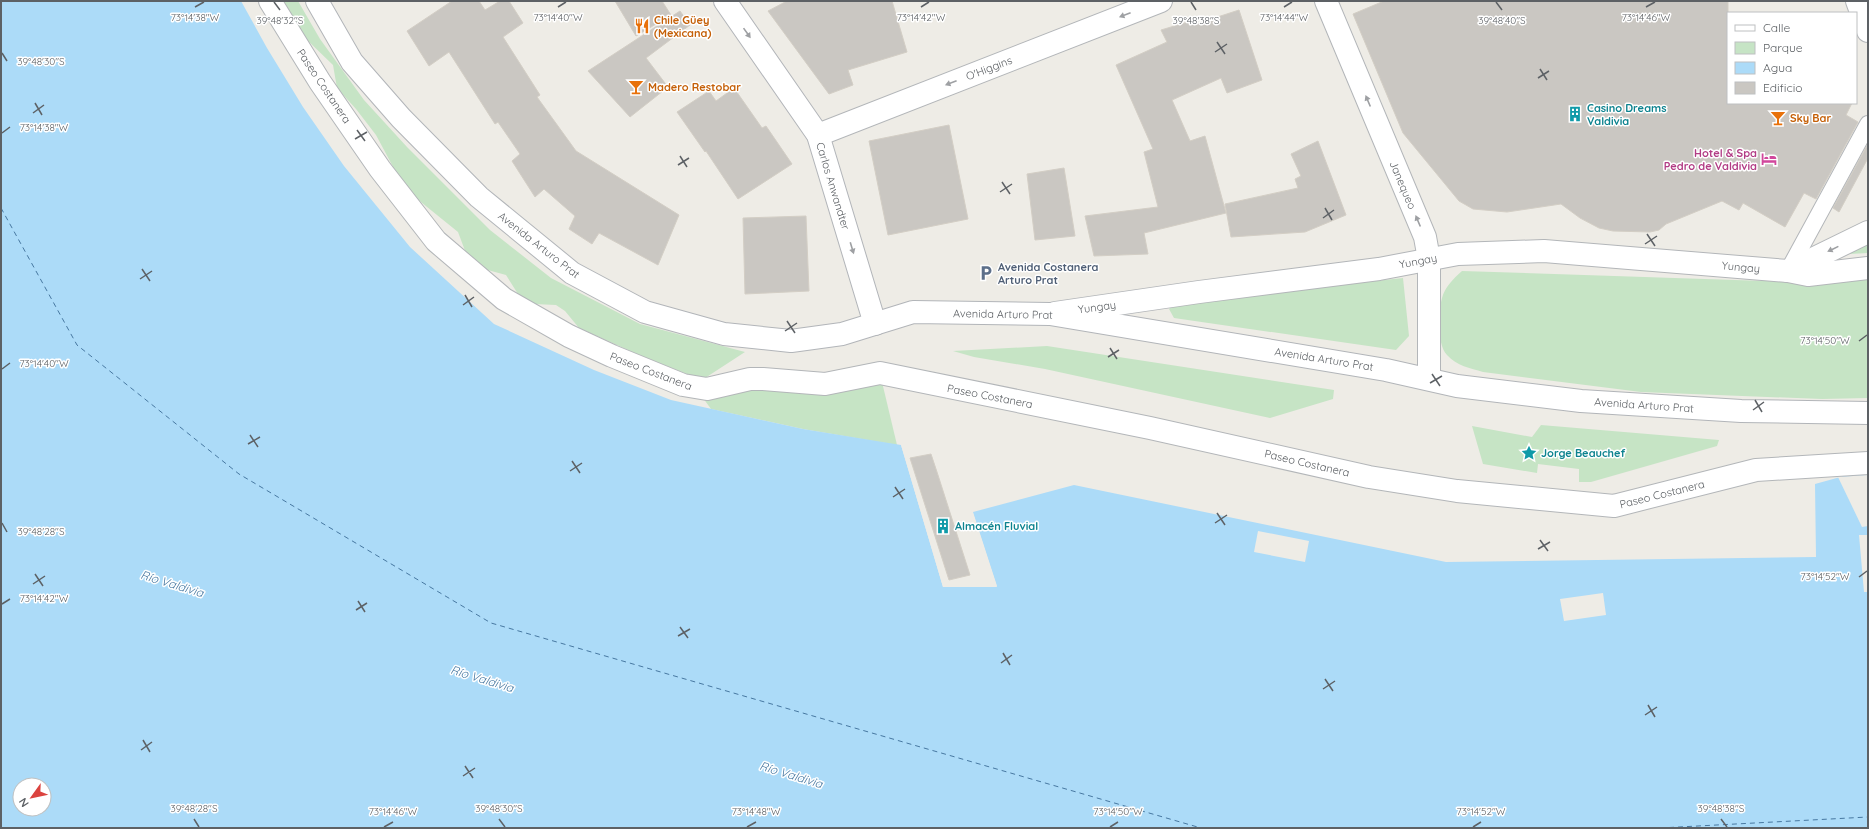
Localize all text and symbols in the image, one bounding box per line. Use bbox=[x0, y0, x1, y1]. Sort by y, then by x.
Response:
text: 73°14'38"W bbox=[171, 11, 220, 24]
text: 73°14'40"W bbox=[533, 11, 583, 24]
text: 73°14'42"W bbox=[897, 11, 946, 24]
text: 73°14'44"W bbox=[1260, 11, 1309, 24]
text: 73°14'46"W bbox=[1622, 11, 1671, 24]
legend bbox=[1727, 12, 1857, 104]
place label: Chile Güey (Mexicana) bbox=[654, 13, 711, 40]
one-way arrow bbox=[1118, 13, 1130, 19]
text: 39°48'32"S bbox=[257, 14, 304, 27]
text: 39°48'38"S bbox=[1173, 14, 1220, 27]
text: 39°48'40"S bbox=[1478, 14, 1526, 27]
restaurant icon: Chile Güey (Mexicana) bbox=[633, 17, 651, 35]
text: Calle bbox=[1763, 20, 1791, 35]
one-way arrow bbox=[743, 28, 751, 38]
text: Parque bbox=[1763, 40, 1803, 55]
street label: Paseo Costanera bbox=[294, 46, 354, 126]
street label: O'Higgins bbox=[964, 53, 1014, 83]
text: 39°48'30"S bbox=[17, 55, 65, 68]
text: Agua bbox=[1763, 60, 1792, 75]
bar icon: Madero Restobar bbox=[627, 78, 645, 96]
place label: Madero Restobar bbox=[648, 80, 741, 94]
text: Edificio bbox=[1763, 80, 1803, 95]
one-way arrow bbox=[945, 81, 957, 87]
one-way arrow bbox=[1365, 95, 1371, 107]
place label: Casino Dreams Valdivia bbox=[1587, 101, 1667, 128]
building icon: Casino Dreams Valdivia bbox=[1566, 105, 1584, 123]
bar icon: Sky Bar bbox=[1769, 109, 1787, 127]
place label: Sky Bar bbox=[1790, 111, 1831, 125]
text: 73°14'38"W bbox=[20, 121, 69, 134]
street label: Carlos Anwandter bbox=[813, 140, 853, 232]
place label: Hotel & Spa Pedro de Valdivia bbox=[1664, 146, 1757, 173]
hotel icon: Hotel & Spa Pedro de Valdivia bbox=[1760, 150, 1778, 168]
street label: Janequeo bbox=[1387, 159, 1420, 212]
street label: Avenida Arturo Prat bbox=[495, 209, 583, 281]
one-way arrow bbox=[1415, 215, 1421, 227]
one-way arrow bbox=[849, 242, 855, 254]
one-way arrow bbox=[1827, 246, 1839, 253]
street label: Yungay bbox=[1398, 250, 1438, 272]
street label: Yungay bbox=[1721, 258, 1761, 276]
place label: Avenida Costanera Arturo Prat bbox=[998, 260, 1099, 287]
parking icon: Avenida Costanera Arturo Prat bbox=[977, 264, 995, 282]
street label: Yungay bbox=[1077, 297, 1117, 317]
street label: Avenida Arturo Prat bbox=[953, 306, 1053, 322]
text: 73°14'50"W bbox=[1800, 334, 1850, 347]
street label: Avenida Arturo Prat bbox=[1274, 344, 1375, 374]
street label: Paseo Costanera bbox=[608, 349, 694, 393]
text: 73°14'40"W bbox=[19, 357, 69, 370]
street label: Paseo Costanera bbox=[946, 381, 1034, 411]
street label: Avenida Arturo Prat bbox=[1594, 395, 1695, 415]
place icon: Jorge Beauchef bbox=[1520, 444, 1538, 462]
street label: Paseo Costanera bbox=[1263, 446, 1351, 480]
place label: Jorge Beauchef bbox=[1541, 446, 1626, 460]
street label: Paseo Costanera bbox=[1618, 477, 1706, 511]
building icon: Almacén Fluvial bbox=[934, 517, 952, 535]
place label: Almacén Fluvial bbox=[955, 519, 1038, 533]
text: 39°48'28"S bbox=[17, 525, 65, 538]
water label: Río Valdivia bbox=[139, 567, 206, 600]
text: 73°14'52"W bbox=[1801, 570, 1850, 583]
text: 73°14'42"W bbox=[20, 592, 69, 605]
water label: Río Valdivia bbox=[449, 662, 516, 695]
water label: Río Valdivia bbox=[758, 758, 825, 791]
north arrow bbox=[12, 777, 52, 817]
text: N bbox=[16, 795, 32, 810]
text: 39°48'28"S bbox=[170, 802, 218, 815]
text: 39°48'30"S bbox=[475, 802, 523, 815]
text: 39°48'38"S bbox=[1698, 802, 1745, 815]
text: 73°14'46"W bbox=[369, 805, 418, 818]
text: 73°14'48"W bbox=[732, 805, 781, 818]
text: 73°14'50"W bbox=[1093, 805, 1143, 818]
text: 73°14'52"W bbox=[1457, 805, 1506, 818]

